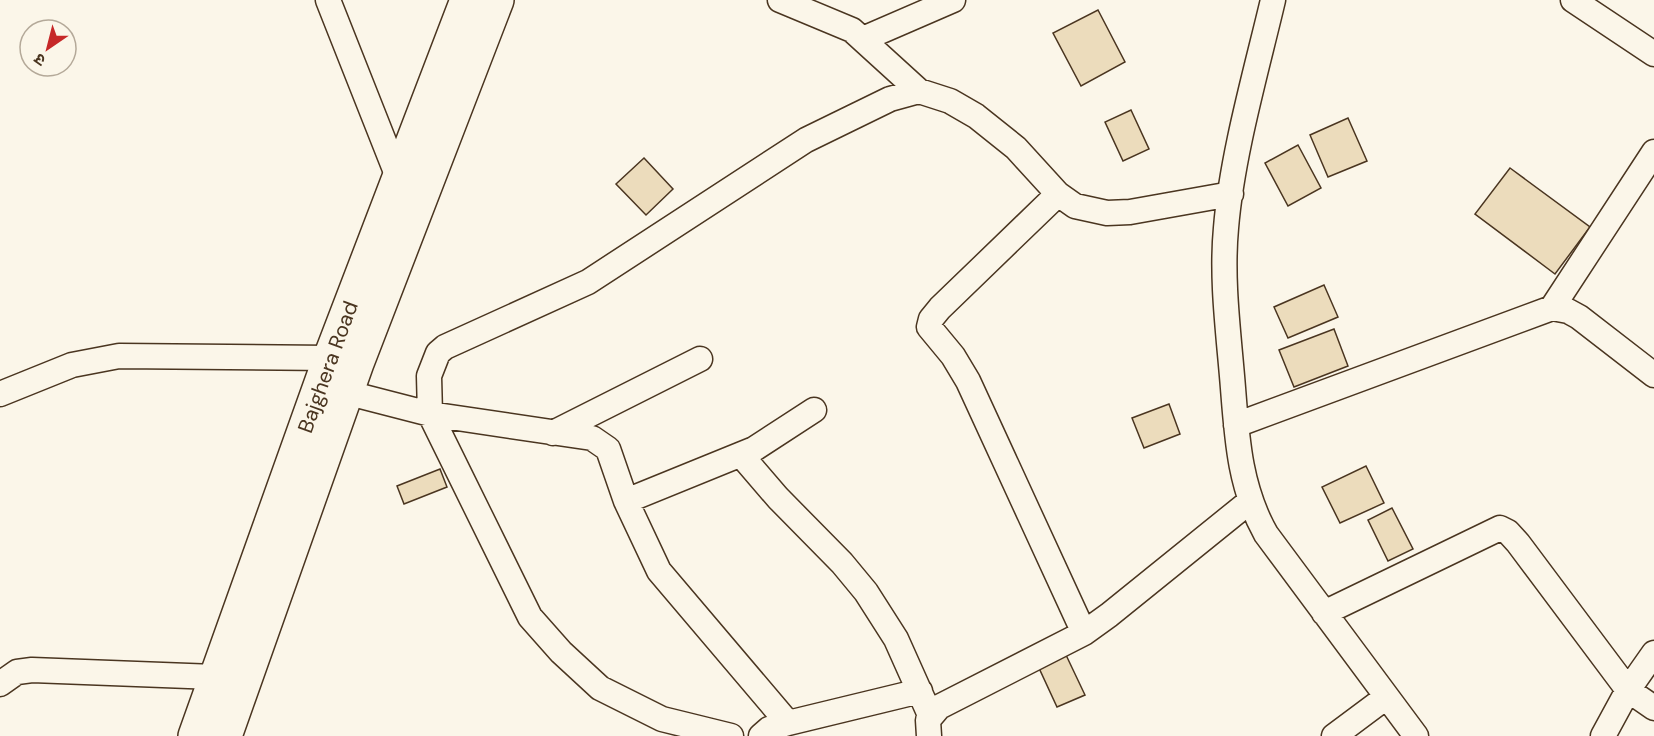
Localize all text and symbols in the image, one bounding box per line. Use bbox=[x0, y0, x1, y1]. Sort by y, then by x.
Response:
north arrow bbox=[18, 18, 78, 78]
text: उ bbox=[29, 48, 50, 71]
street label: Bajghera Road bbox=[291, 297, 365, 437]

